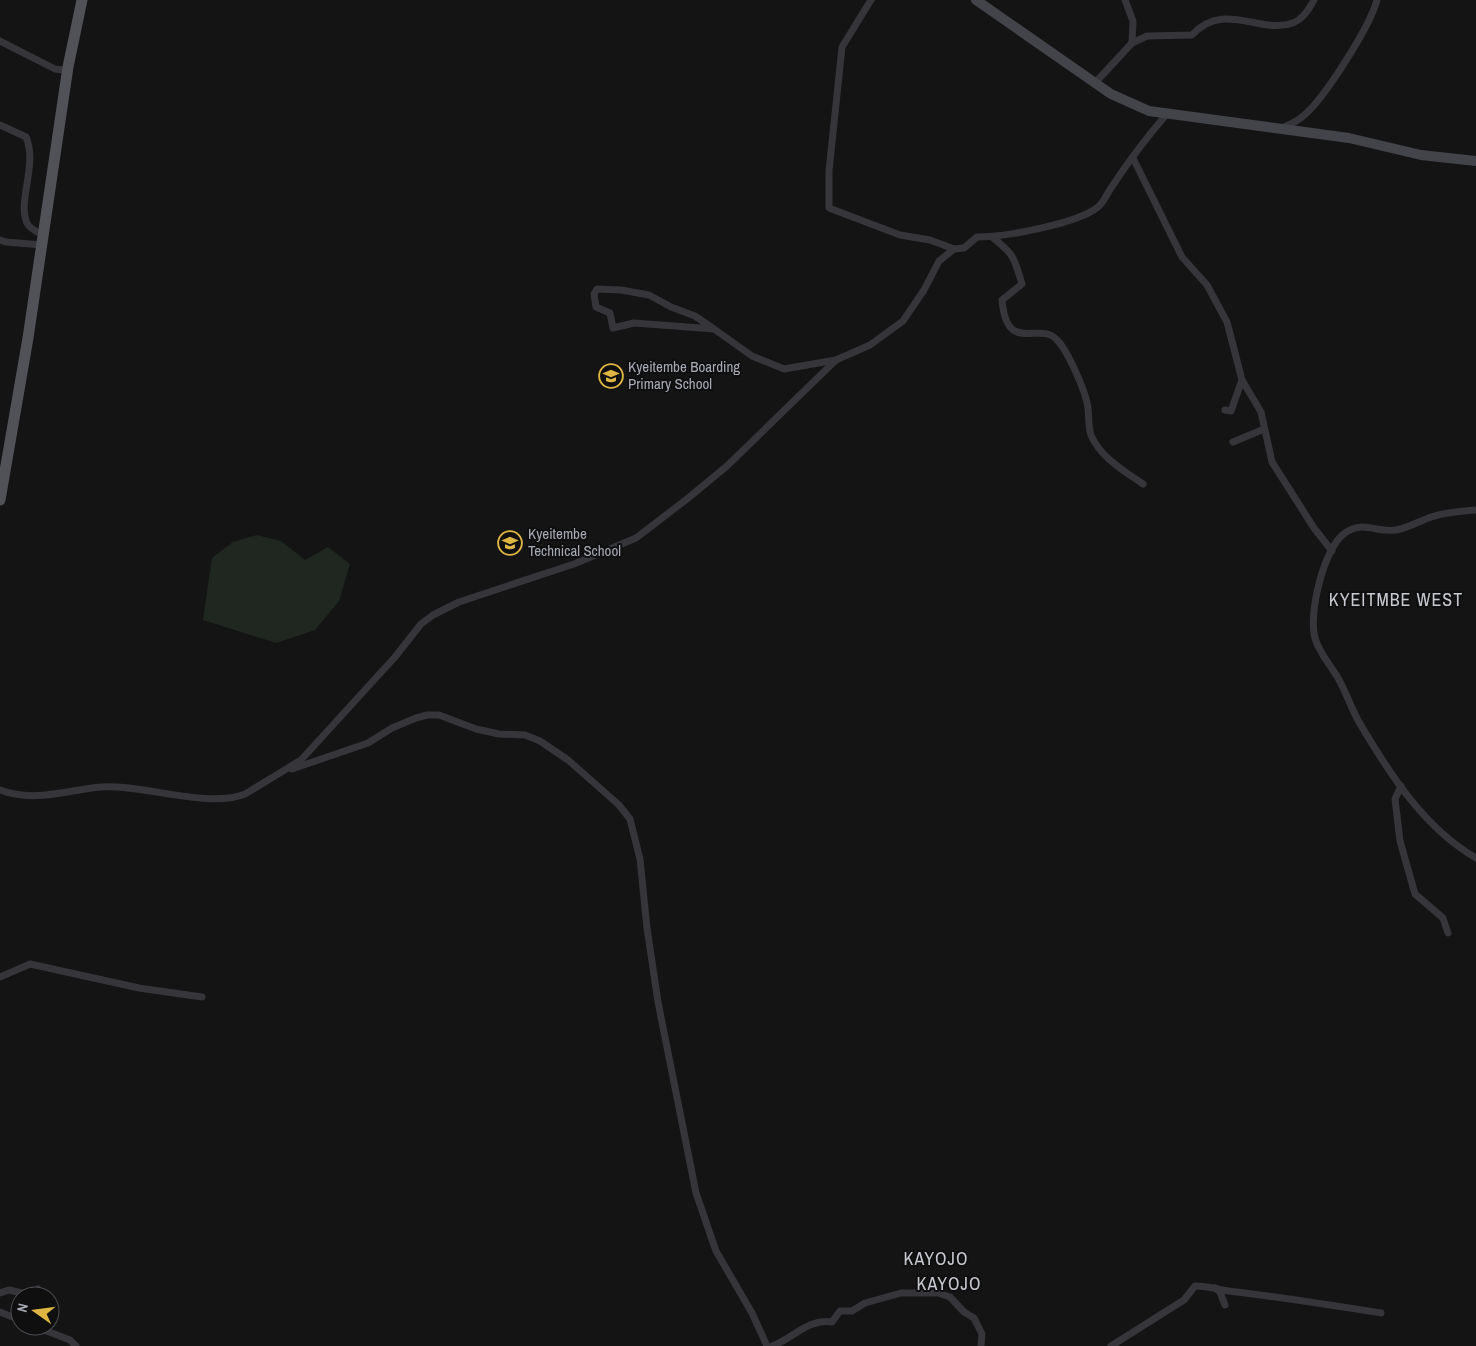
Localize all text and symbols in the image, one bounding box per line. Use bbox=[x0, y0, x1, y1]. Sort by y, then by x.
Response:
place label: Kyeitembe Boarding Primary School bbox=[628, 356, 740, 394]
school or university icon: Kyeitembe Boarding Primary School bbox=[598, 363, 624, 389]
place label: Kyeitembe Technical School bbox=[528, 523, 621, 561]
school or university icon: Kyeitembe Technical School bbox=[497, 530, 523, 556]
district label: KYEITMBE WEST bbox=[1329, 587, 1463, 612]
district label: KAYOJO bbox=[904, 1246, 968, 1271]
district label: KAYOJO bbox=[917, 1271, 981, 1296]
north arrow bbox=[10, 1286, 60, 1336]
text: N bbox=[13, 1302, 32, 1314]

